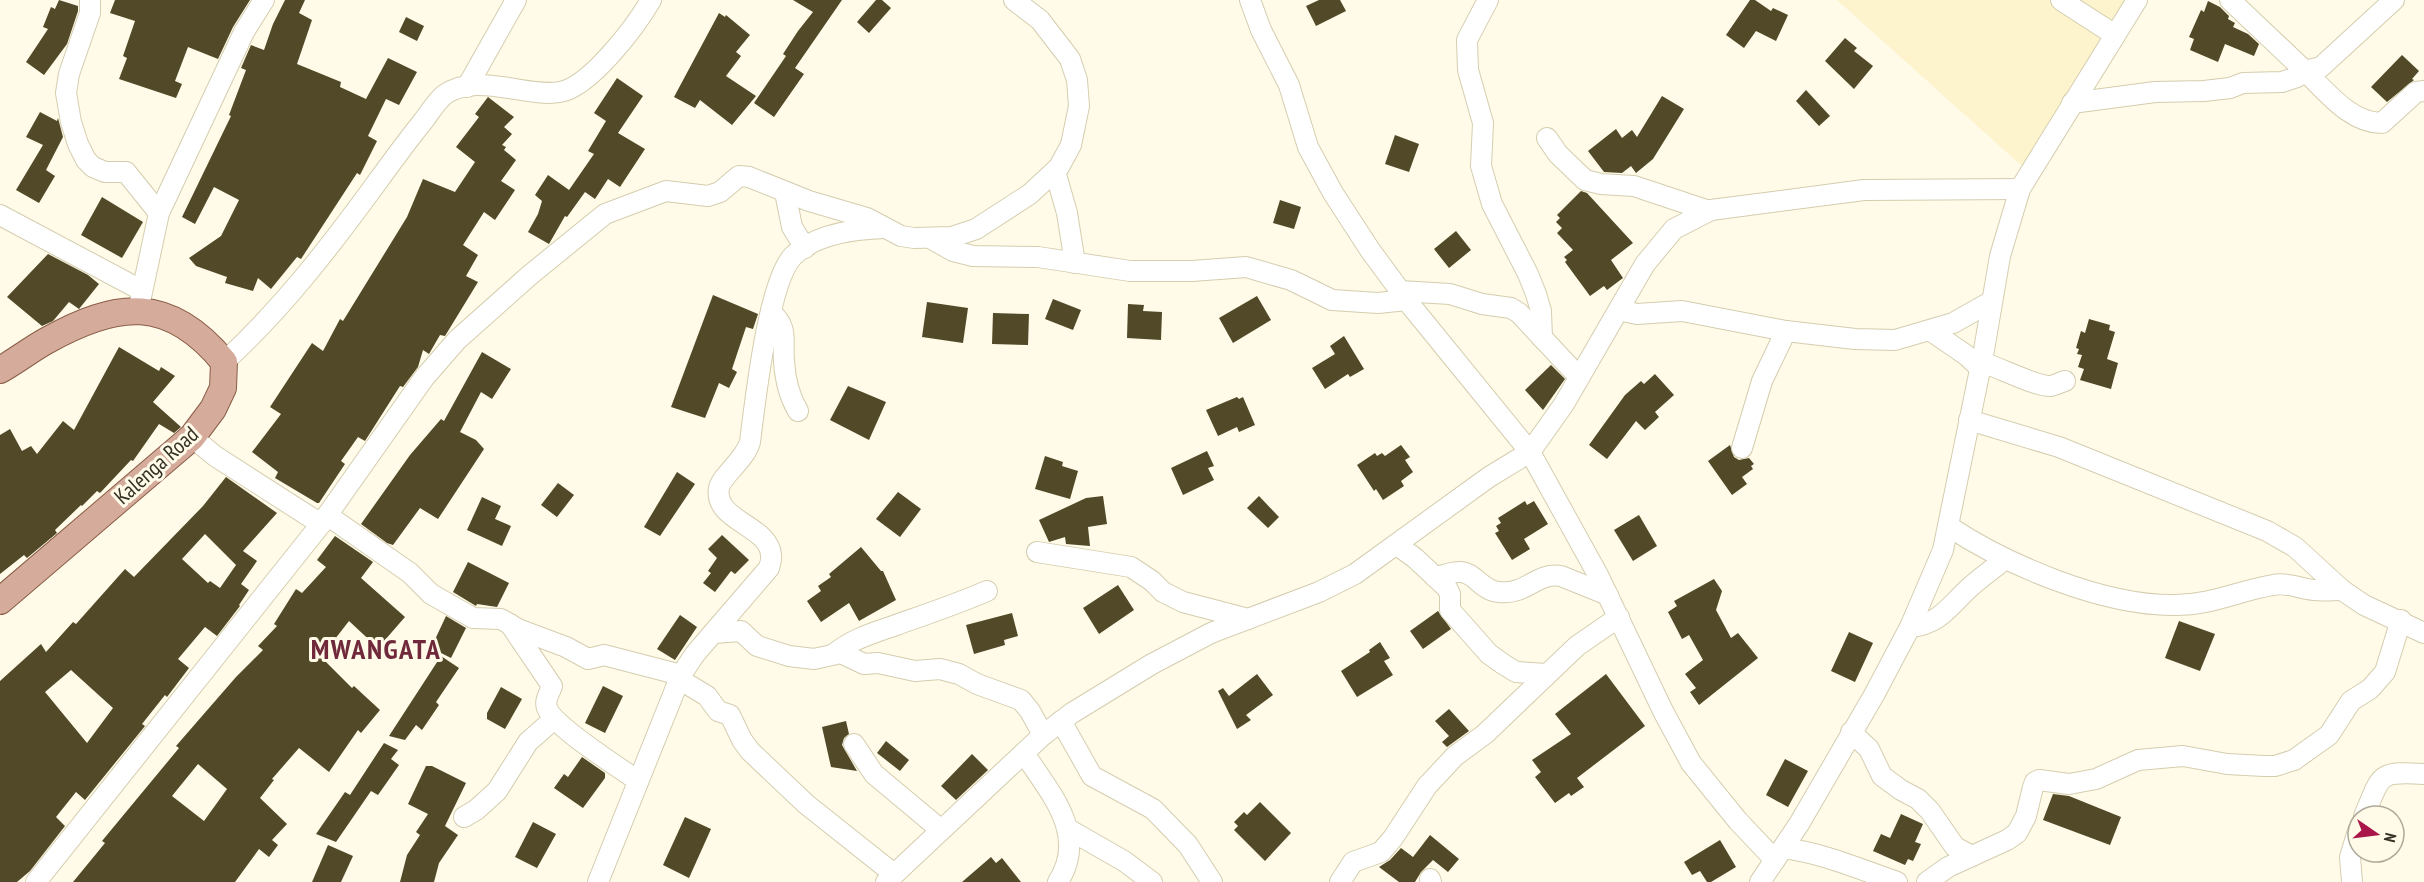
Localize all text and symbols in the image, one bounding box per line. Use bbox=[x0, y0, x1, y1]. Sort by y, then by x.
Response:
street label: Kalenga Road bbox=[108, 420, 204, 510]
district label: MWANGATA bbox=[311, 630, 441, 667]
north arrow bbox=[2346, 804, 2406, 864]
text: N bbox=[2380, 831, 2401, 844]

